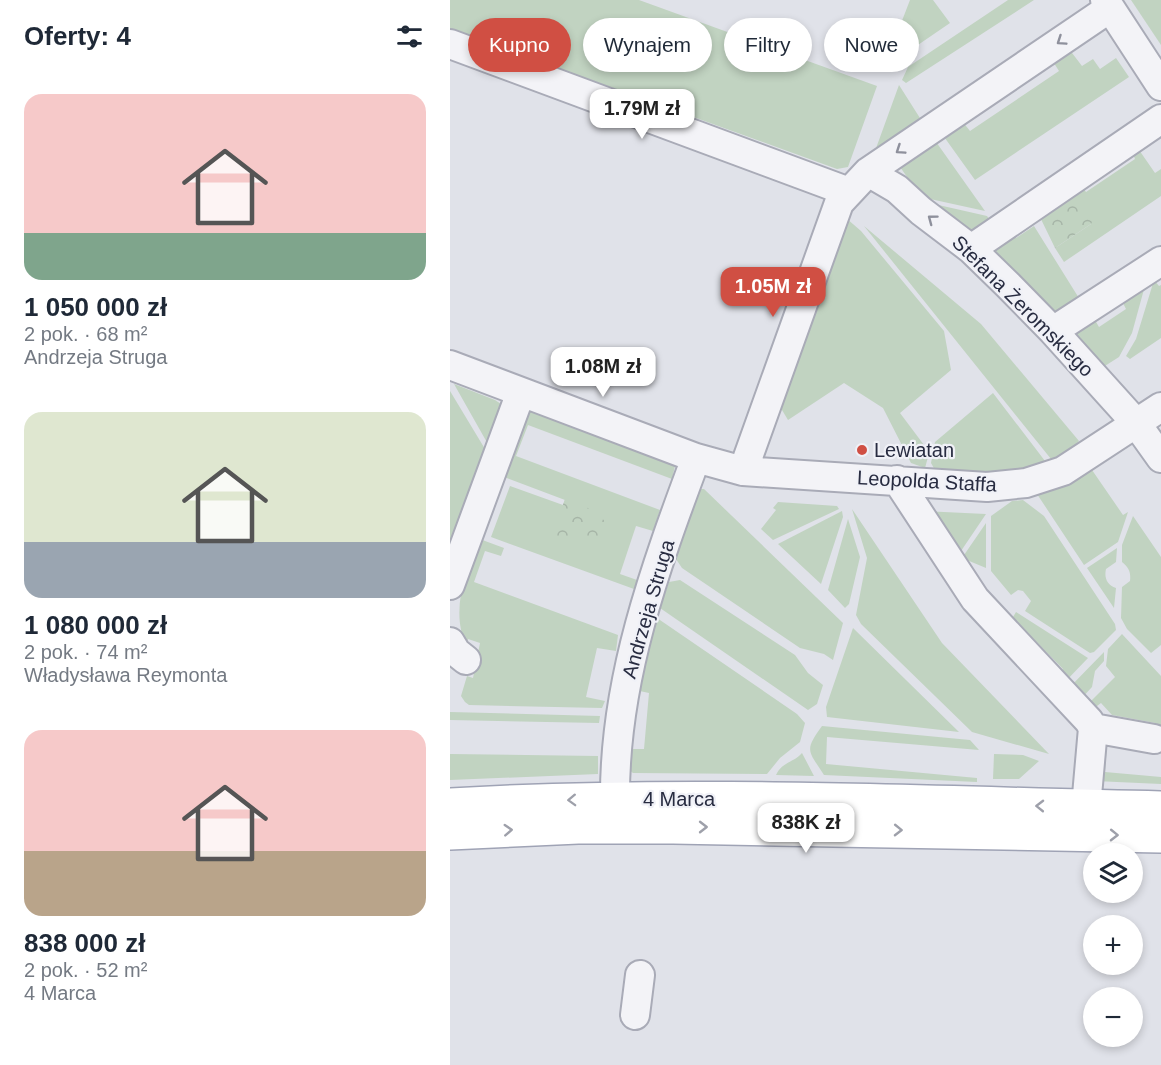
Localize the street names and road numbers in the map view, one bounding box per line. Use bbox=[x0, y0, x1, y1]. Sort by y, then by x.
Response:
street label: Stefana Żeromskiego bbox=[948, 231, 1098, 381]
street label: Leopolda Staffa bbox=[857, 466, 998, 496]
street label: Andrzeja Struga bbox=[618, 536, 679, 681]
street label: 4 Marca bbox=[643, 788, 716, 810]

